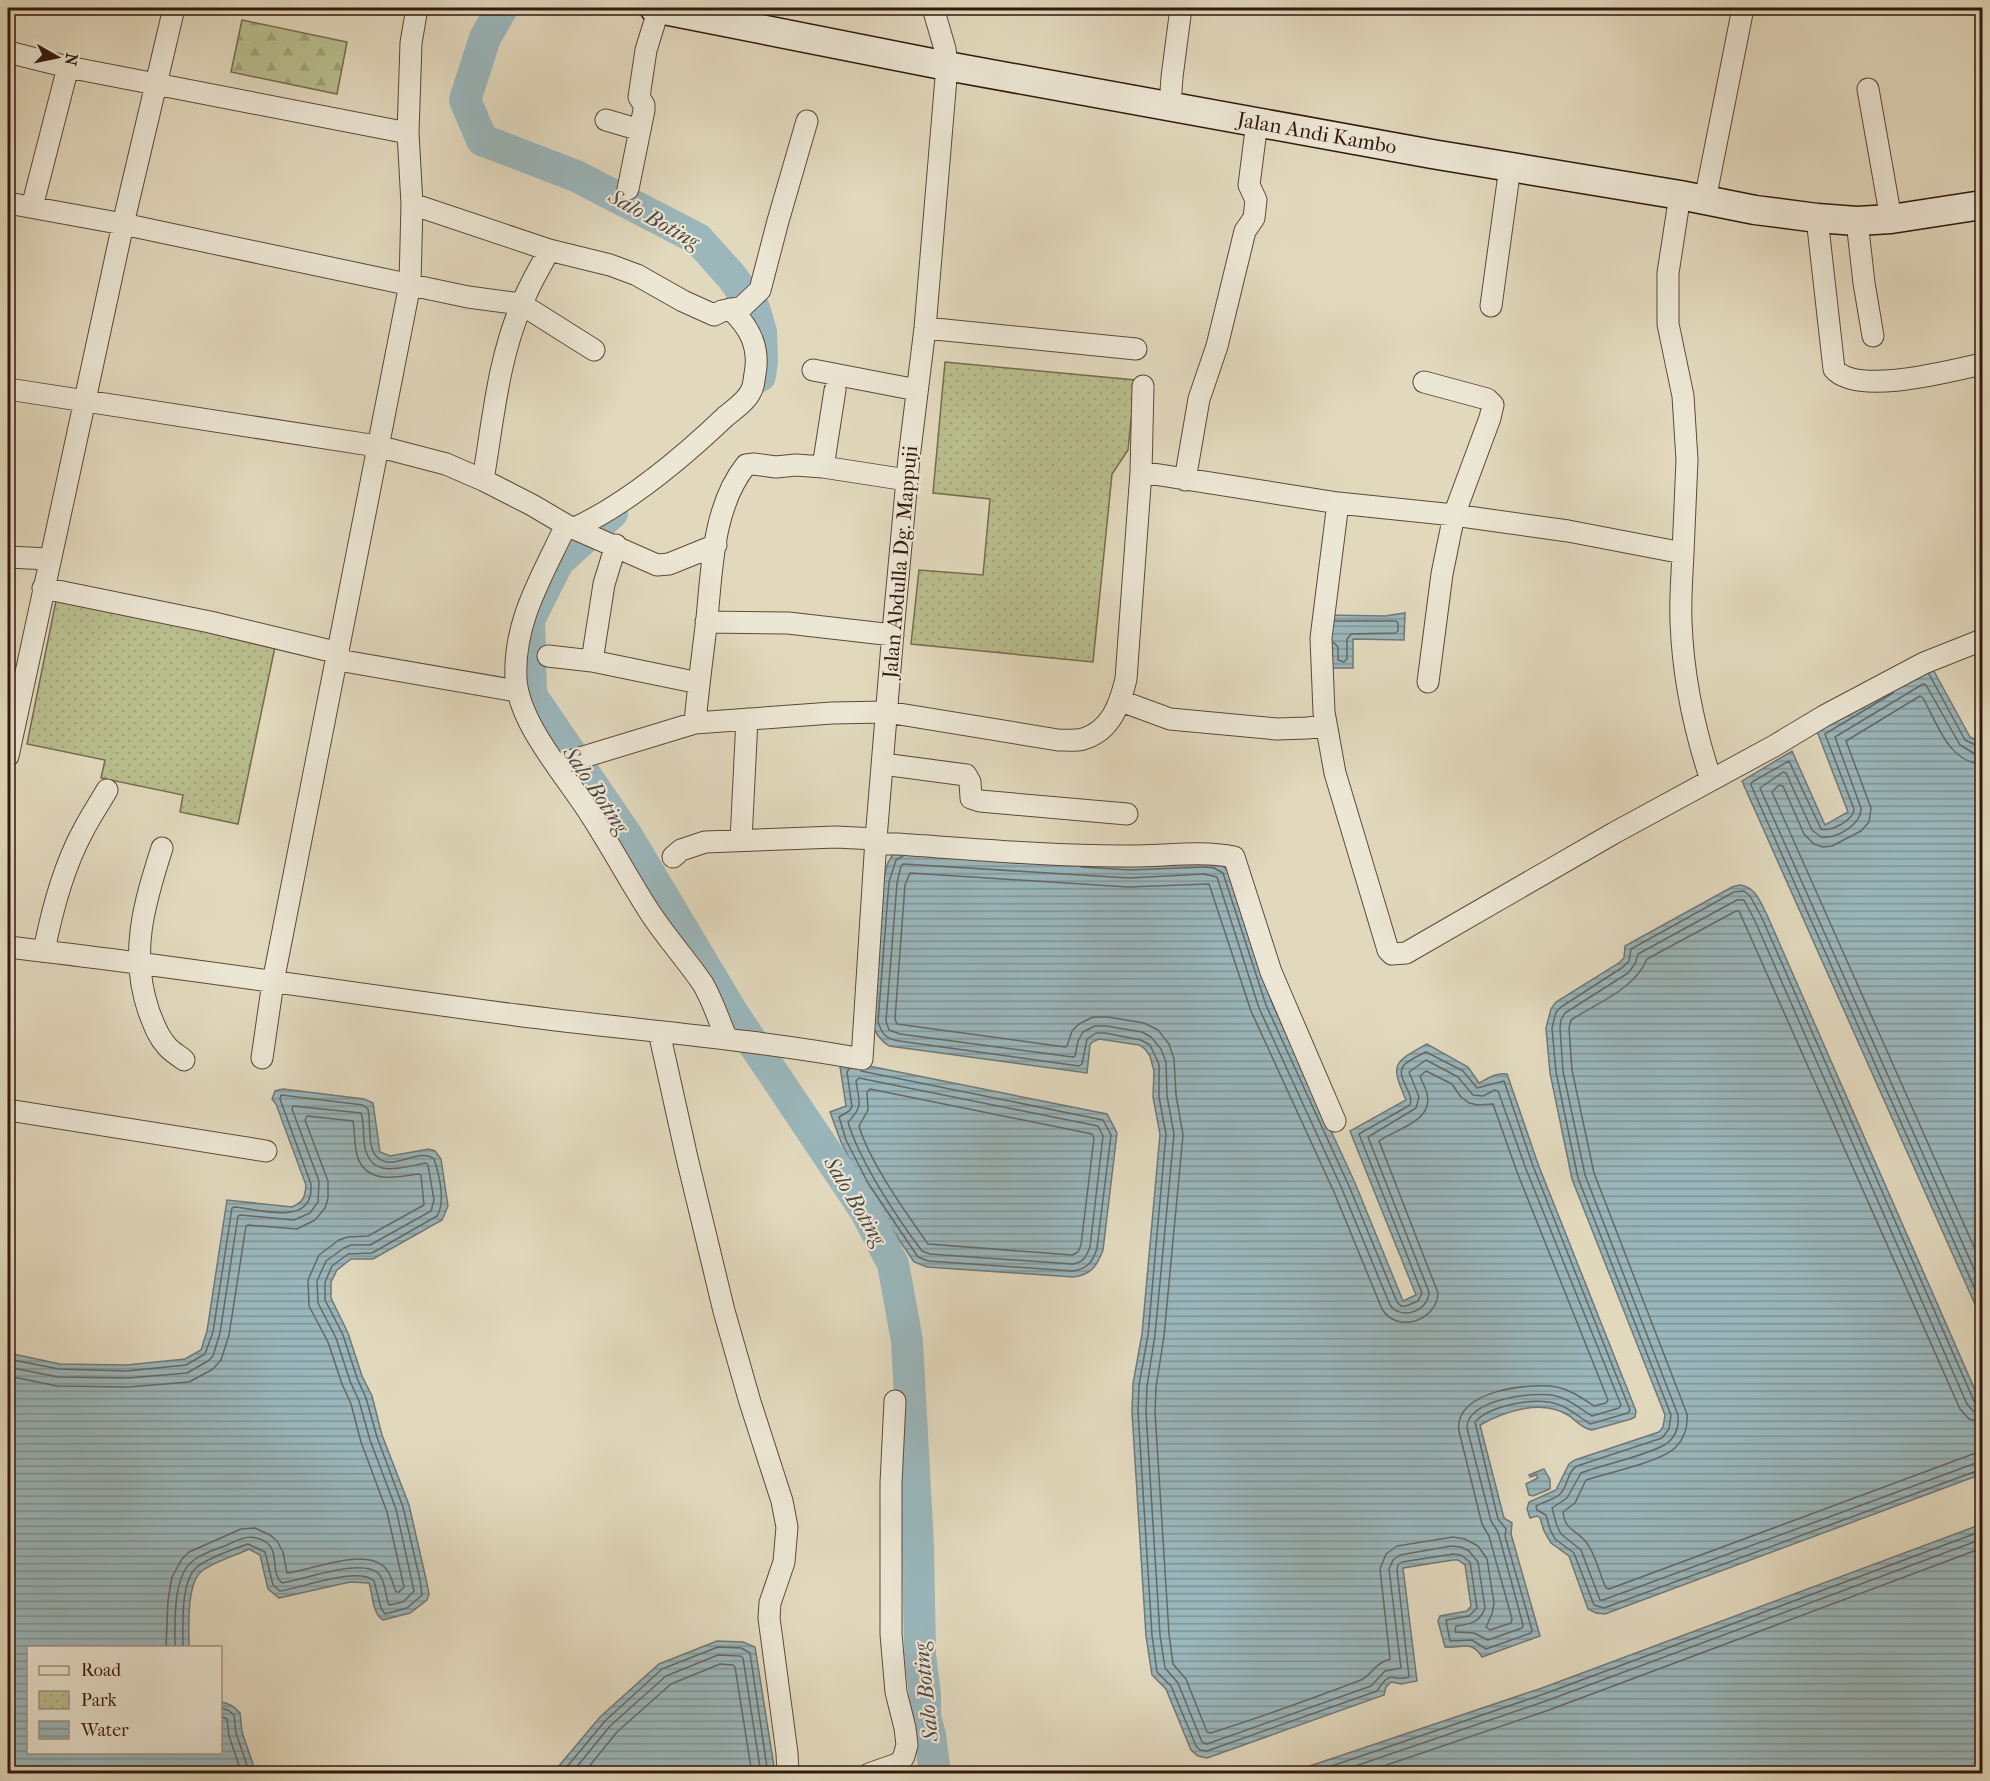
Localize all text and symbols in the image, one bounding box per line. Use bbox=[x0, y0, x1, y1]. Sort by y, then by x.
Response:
north arrow bbox=[27, 27, 87, 87]
text: N bbox=[61, 52, 82, 68]
street label: Jalan Andi Kambo bbox=[1233, 107, 1399, 159]
water label: Salo Boting bbox=[603, 183, 704, 255]
street label: Jalan Abdulla Dg. Mappuji bbox=[878, 444, 922, 682]
water label: Salo Boting bbox=[557, 741, 635, 839]
water label: Salo Boting bbox=[818, 1151, 892, 1251]
water label: Salo Boting bbox=[908, 1641, 944, 1744]
legend bbox=[27, 1646, 222, 1754]
text: Road bbox=[81, 1660, 121, 1681]
text: Park bbox=[81, 1690, 118, 1711]
text: Water bbox=[80, 1720, 129, 1741]

